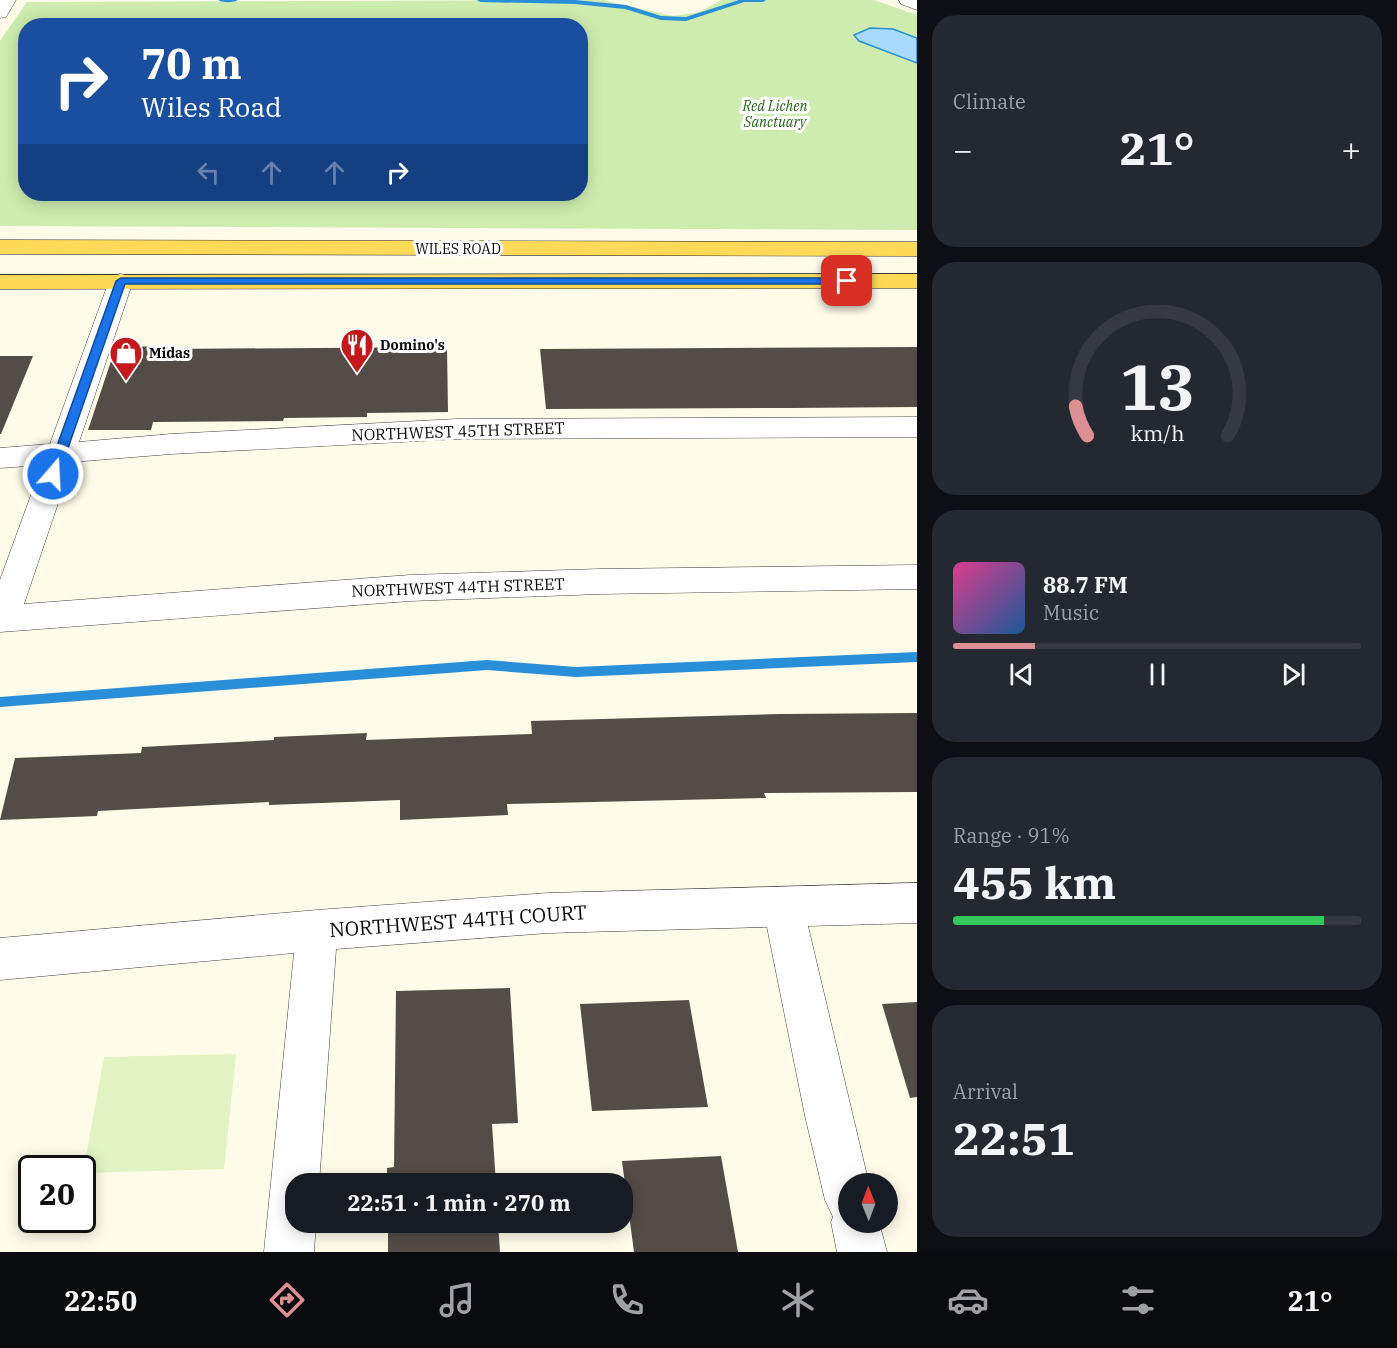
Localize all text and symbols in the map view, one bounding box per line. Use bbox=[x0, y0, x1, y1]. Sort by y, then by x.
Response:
text: 70 m bbox=[141, 36, 242, 91]
icon: right bbox=[42, 42, 120, 120]
text: Climate bbox=[953, 88, 1026, 115]
text: Wiles Road bbox=[141, 89, 282, 124]
park label: Red Lichen Sanctuary bbox=[741, 97, 808, 131]
text: 21° bbox=[1119, 119, 1195, 177]
text: − bbox=[953, 128, 973, 171]
text: + bbox=[1341, 128, 1361, 171]
icon: left bbox=[192, 156, 225, 189]
icon: ahead bbox=[255, 156, 288, 189]
icon: ahead bbox=[318, 156, 351, 189]
icon: right bbox=[381, 156, 414, 189]
street label: WILES ROAD bbox=[415, 240, 501, 258]
pin bbox=[821, 255, 872, 306]
icon: arrive bbox=[830, 264, 863, 297]
restaurant icon: Domino's bbox=[339, 327, 375, 374]
shop icon: Midas bbox=[108, 335, 144, 382]
place label: Domino's bbox=[380, 336, 445, 354]
place label: Midas bbox=[149, 344, 190, 362]
text: 13 bbox=[1120, 346, 1194, 427]
street label: NORTHWEST 45TH STREET bbox=[351, 417, 565, 445]
text: km/h bbox=[1130, 419, 1184, 447]
position arrow bbox=[21, 442, 85, 506]
text: 88.7 FM bbox=[1043, 570, 1128, 599]
street label: NORTHWEST 44TH STREET bbox=[351, 573, 565, 601]
text: Music bbox=[1043, 599, 1099, 626]
icon: previous bbox=[1005, 658, 1038, 691]
icon: pause bbox=[1141, 658, 1174, 691]
icon: next bbox=[1277, 658, 1310, 691]
text: Range · 91% bbox=[953, 822, 1070, 849]
text: 455 km bbox=[953, 853, 1116, 911]
street label: NORTHWEST 44TH COURT bbox=[328, 898, 588, 943]
text: Arrival bbox=[953, 1078, 1018, 1105]
text: 22:51 bbox=[953, 1109, 1075, 1167]
speed limit sign: 20 bbox=[18, 1155, 96, 1233]
north arrow bbox=[838, 1173, 898, 1233]
map controls bbox=[838, 1173, 898, 1233]
text: 22:51 · 1 min · 270 m bbox=[347, 1188, 571, 1217]
icon: directions bbox=[266, 1279, 308, 1321]
icon: music bbox=[436, 1279, 478, 1321]
icon: phone bbox=[606, 1279, 648, 1321]
icon: climate bbox=[777, 1279, 819, 1321]
icon: car bbox=[947, 1279, 989, 1321]
icon: filters bbox=[1117, 1279, 1159, 1321]
text: 22:50 bbox=[64, 1283, 137, 1318]
text: 21° bbox=[1288, 1283, 1333, 1318]

